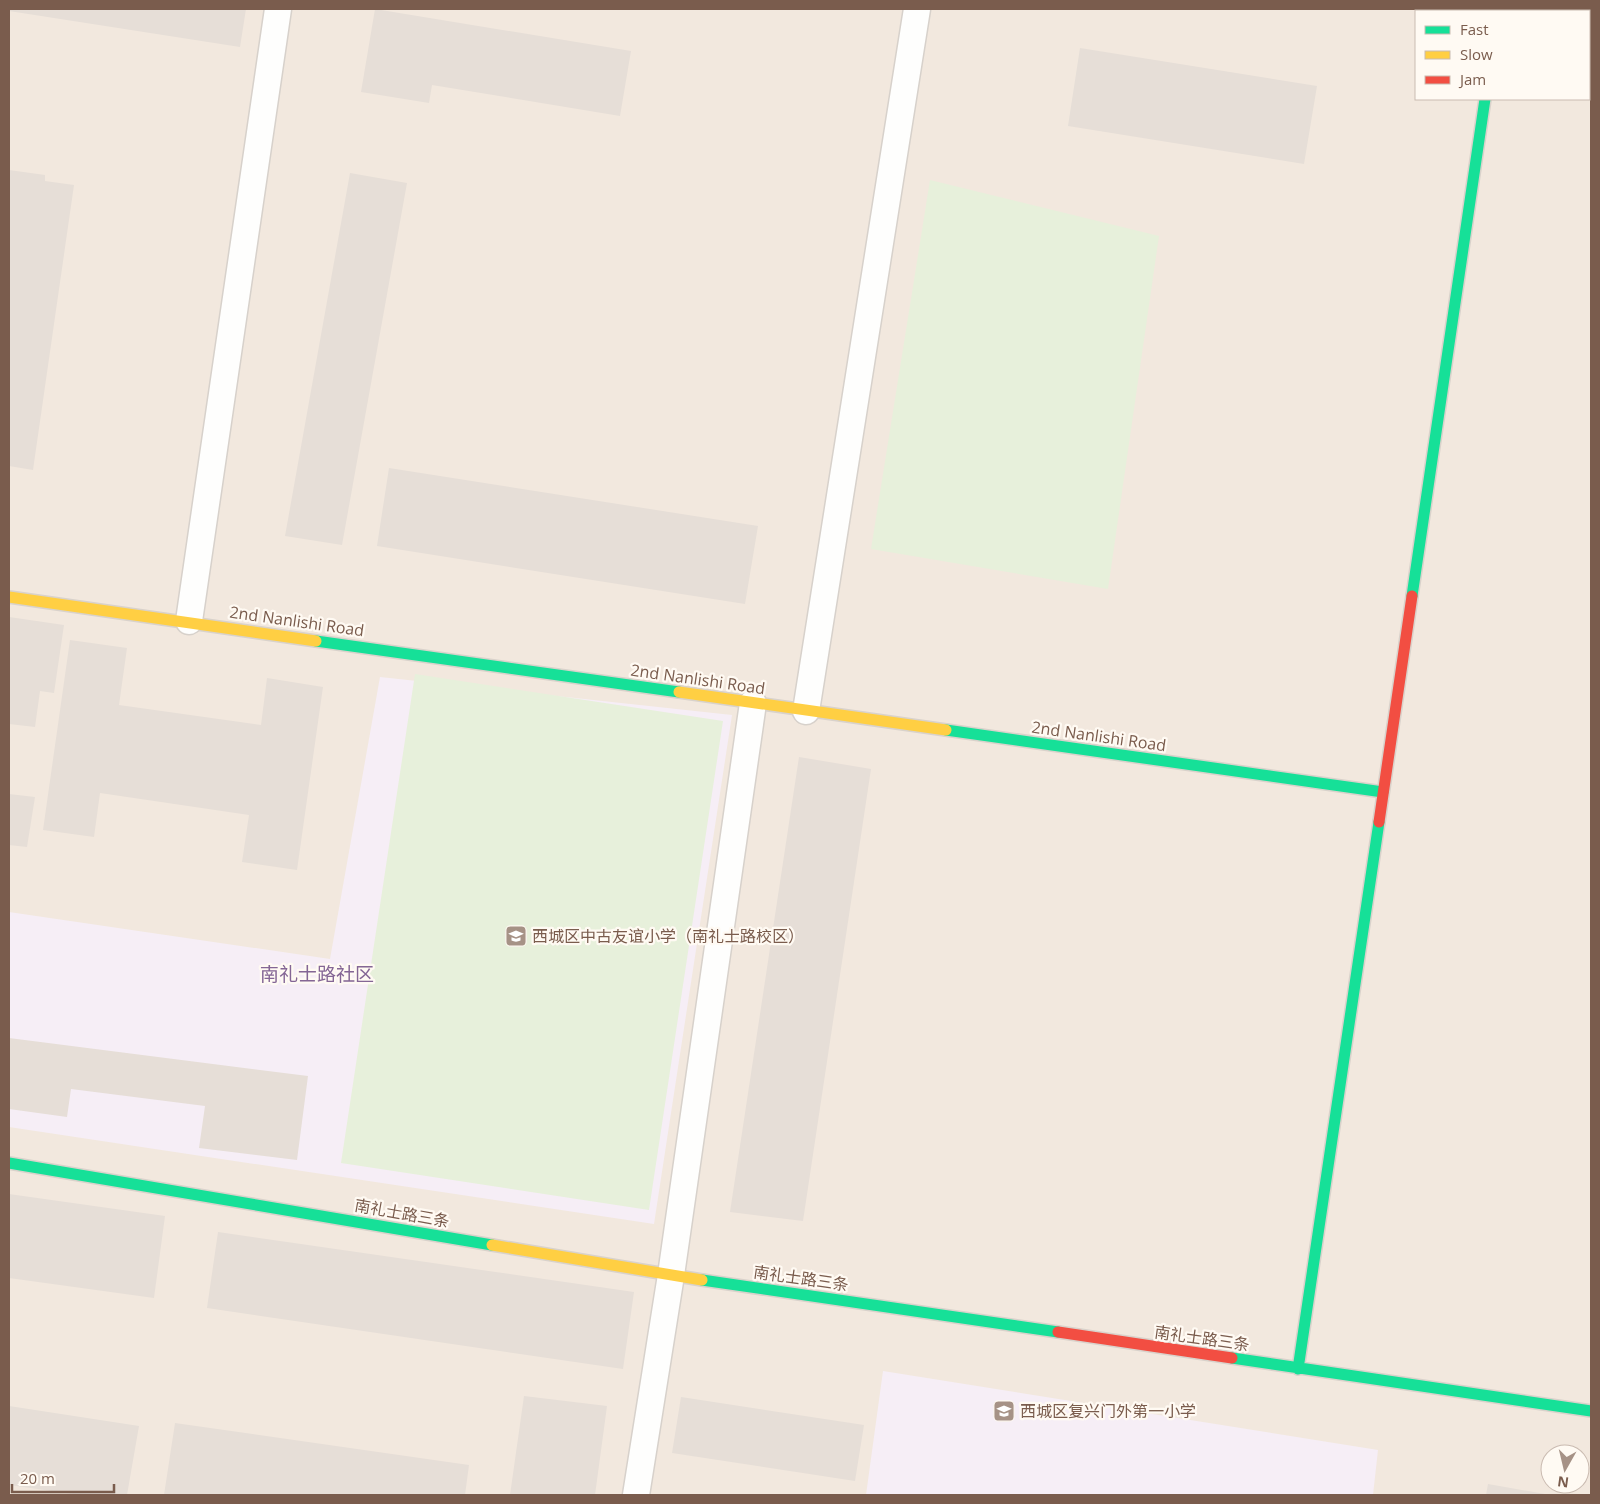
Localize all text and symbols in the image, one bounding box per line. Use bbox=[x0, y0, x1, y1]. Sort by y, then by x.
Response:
legend bbox=[1415, 10, 1590, 100]
text: Fast bbox=[1460, 19, 1489, 39]
text: Slow bbox=[1460, 44, 1493, 64]
text: Jam bbox=[1458, 69, 1486, 89]
street label: 2nd Nanlishi Road bbox=[228, 601, 366, 641]
street label: 2nd Nanlishi Road bbox=[629, 659, 767, 699]
street label: 2nd Nanlishi Road bbox=[1030, 716, 1168, 756]
school or university icon: 西城区中古友谊小学（南礼士路校区） bbox=[504, 924, 528, 948]
place label: 西城区中古友谊小学（南礼士路校区） bbox=[532, 925, 804, 947]
district label: 南礼士路社区 bbox=[260, 961, 374, 987]
street label: 南礼士路三条 bbox=[353, 1194, 451, 1232]
street label: 南礼士路三条 bbox=[752, 1260, 850, 1296]
street label: 南礼士路三条 bbox=[1153, 1320, 1251, 1356]
school or university icon: 西城区复兴门外第一小学 bbox=[992, 1399, 1016, 1423]
place label: 西城区复兴门外第一小学 bbox=[1020, 1400, 1196, 1422]
north arrow bbox=[1540, 1444, 1590, 1494]
scale bar bbox=[12, 1462, 115, 1494]
text: 20 m bbox=[20, 1468, 55, 1488]
text: N bbox=[1556, 1472, 1570, 1493]

